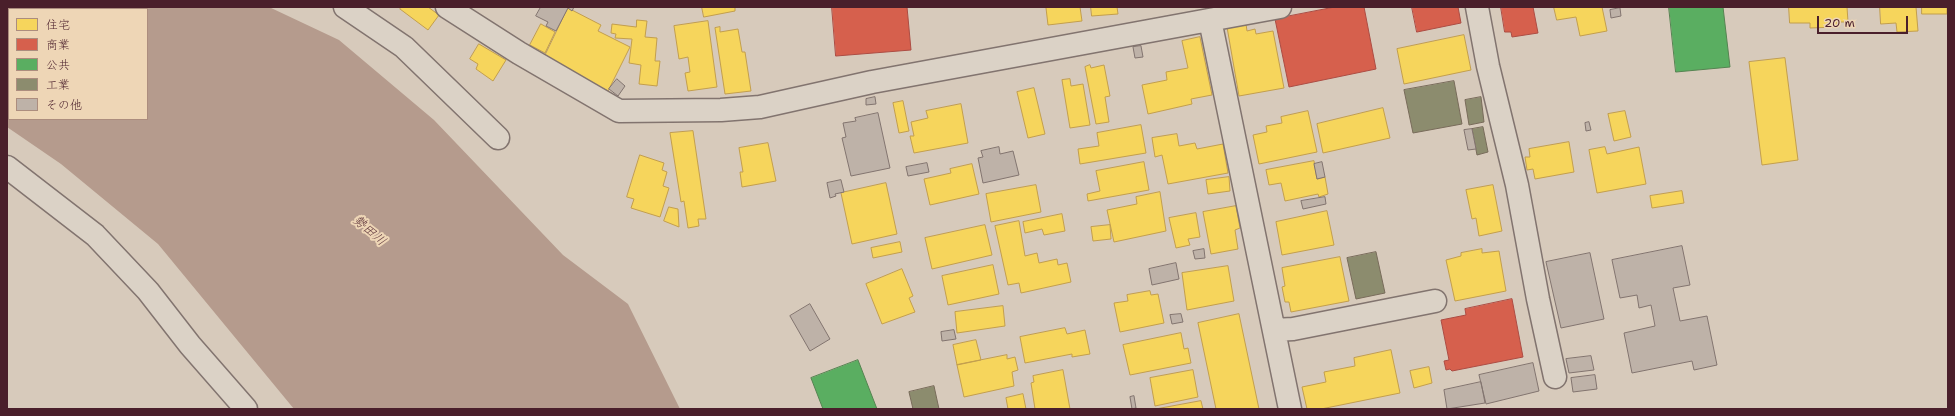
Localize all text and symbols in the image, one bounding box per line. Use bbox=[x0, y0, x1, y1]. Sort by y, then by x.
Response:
legend bbox=[8, 8, 148, 120]
scale bar bbox=[1819, 8, 1910, 34]
text: 20 m bbox=[1824, 15, 1855, 31]
text: 住宅 bbox=[46, 17, 70, 33]
text: 商業 bbox=[46, 37, 70, 53]
text: 公共 bbox=[46, 57, 70, 73]
text: 工業 bbox=[46, 77, 70, 93]
text: その他 bbox=[46, 97, 82, 113]
water label: 勢田川 bbox=[349, 212, 389, 250]

